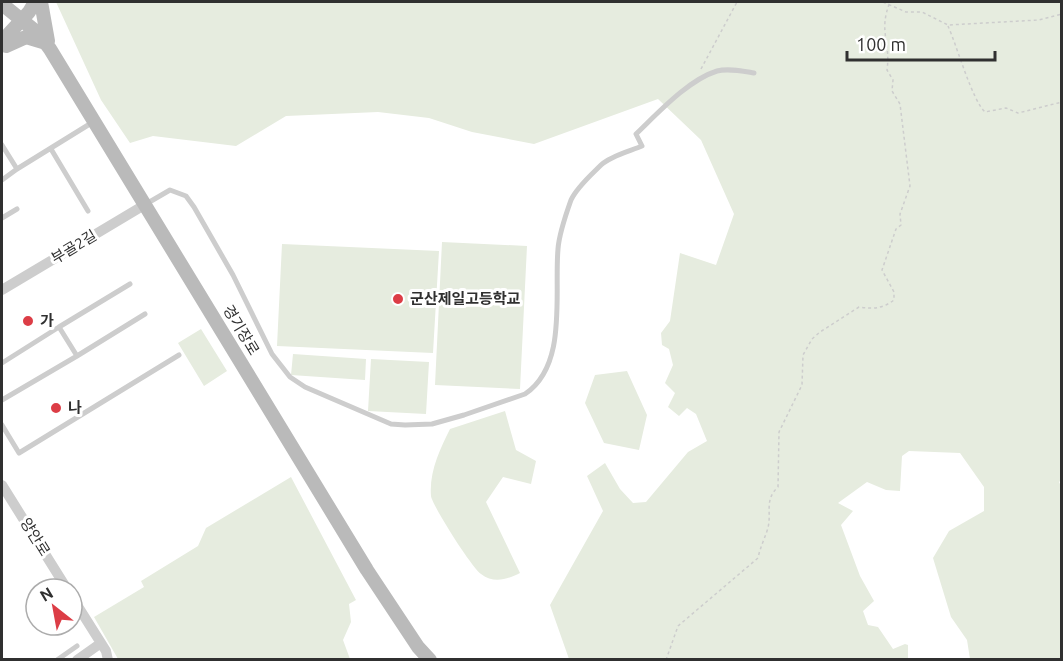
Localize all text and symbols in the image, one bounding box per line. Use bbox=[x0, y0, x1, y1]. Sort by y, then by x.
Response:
scale bar bbox=[847, 24, 996, 62]
text: 100 m bbox=[856, 34, 906, 54]
street label: 부골2길 bbox=[48, 226, 99, 267]
place label: 군산제일고등학교 bbox=[410, 290, 521, 307]
marker: 군산제일고등학교 bbox=[391, 292, 405, 306]
street label: 경기장로 bbox=[220, 302, 263, 358]
place label: 가 bbox=[40, 312, 54, 329]
marker: 가 bbox=[21, 314, 35, 328]
place label: 나 bbox=[68, 399, 82, 416]
marker: 나 bbox=[49, 401, 63, 415]
street label: 양안로 bbox=[17, 515, 54, 559]
north arrow bbox=[24, 577, 84, 637]
text: N bbox=[37, 583, 56, 605]

